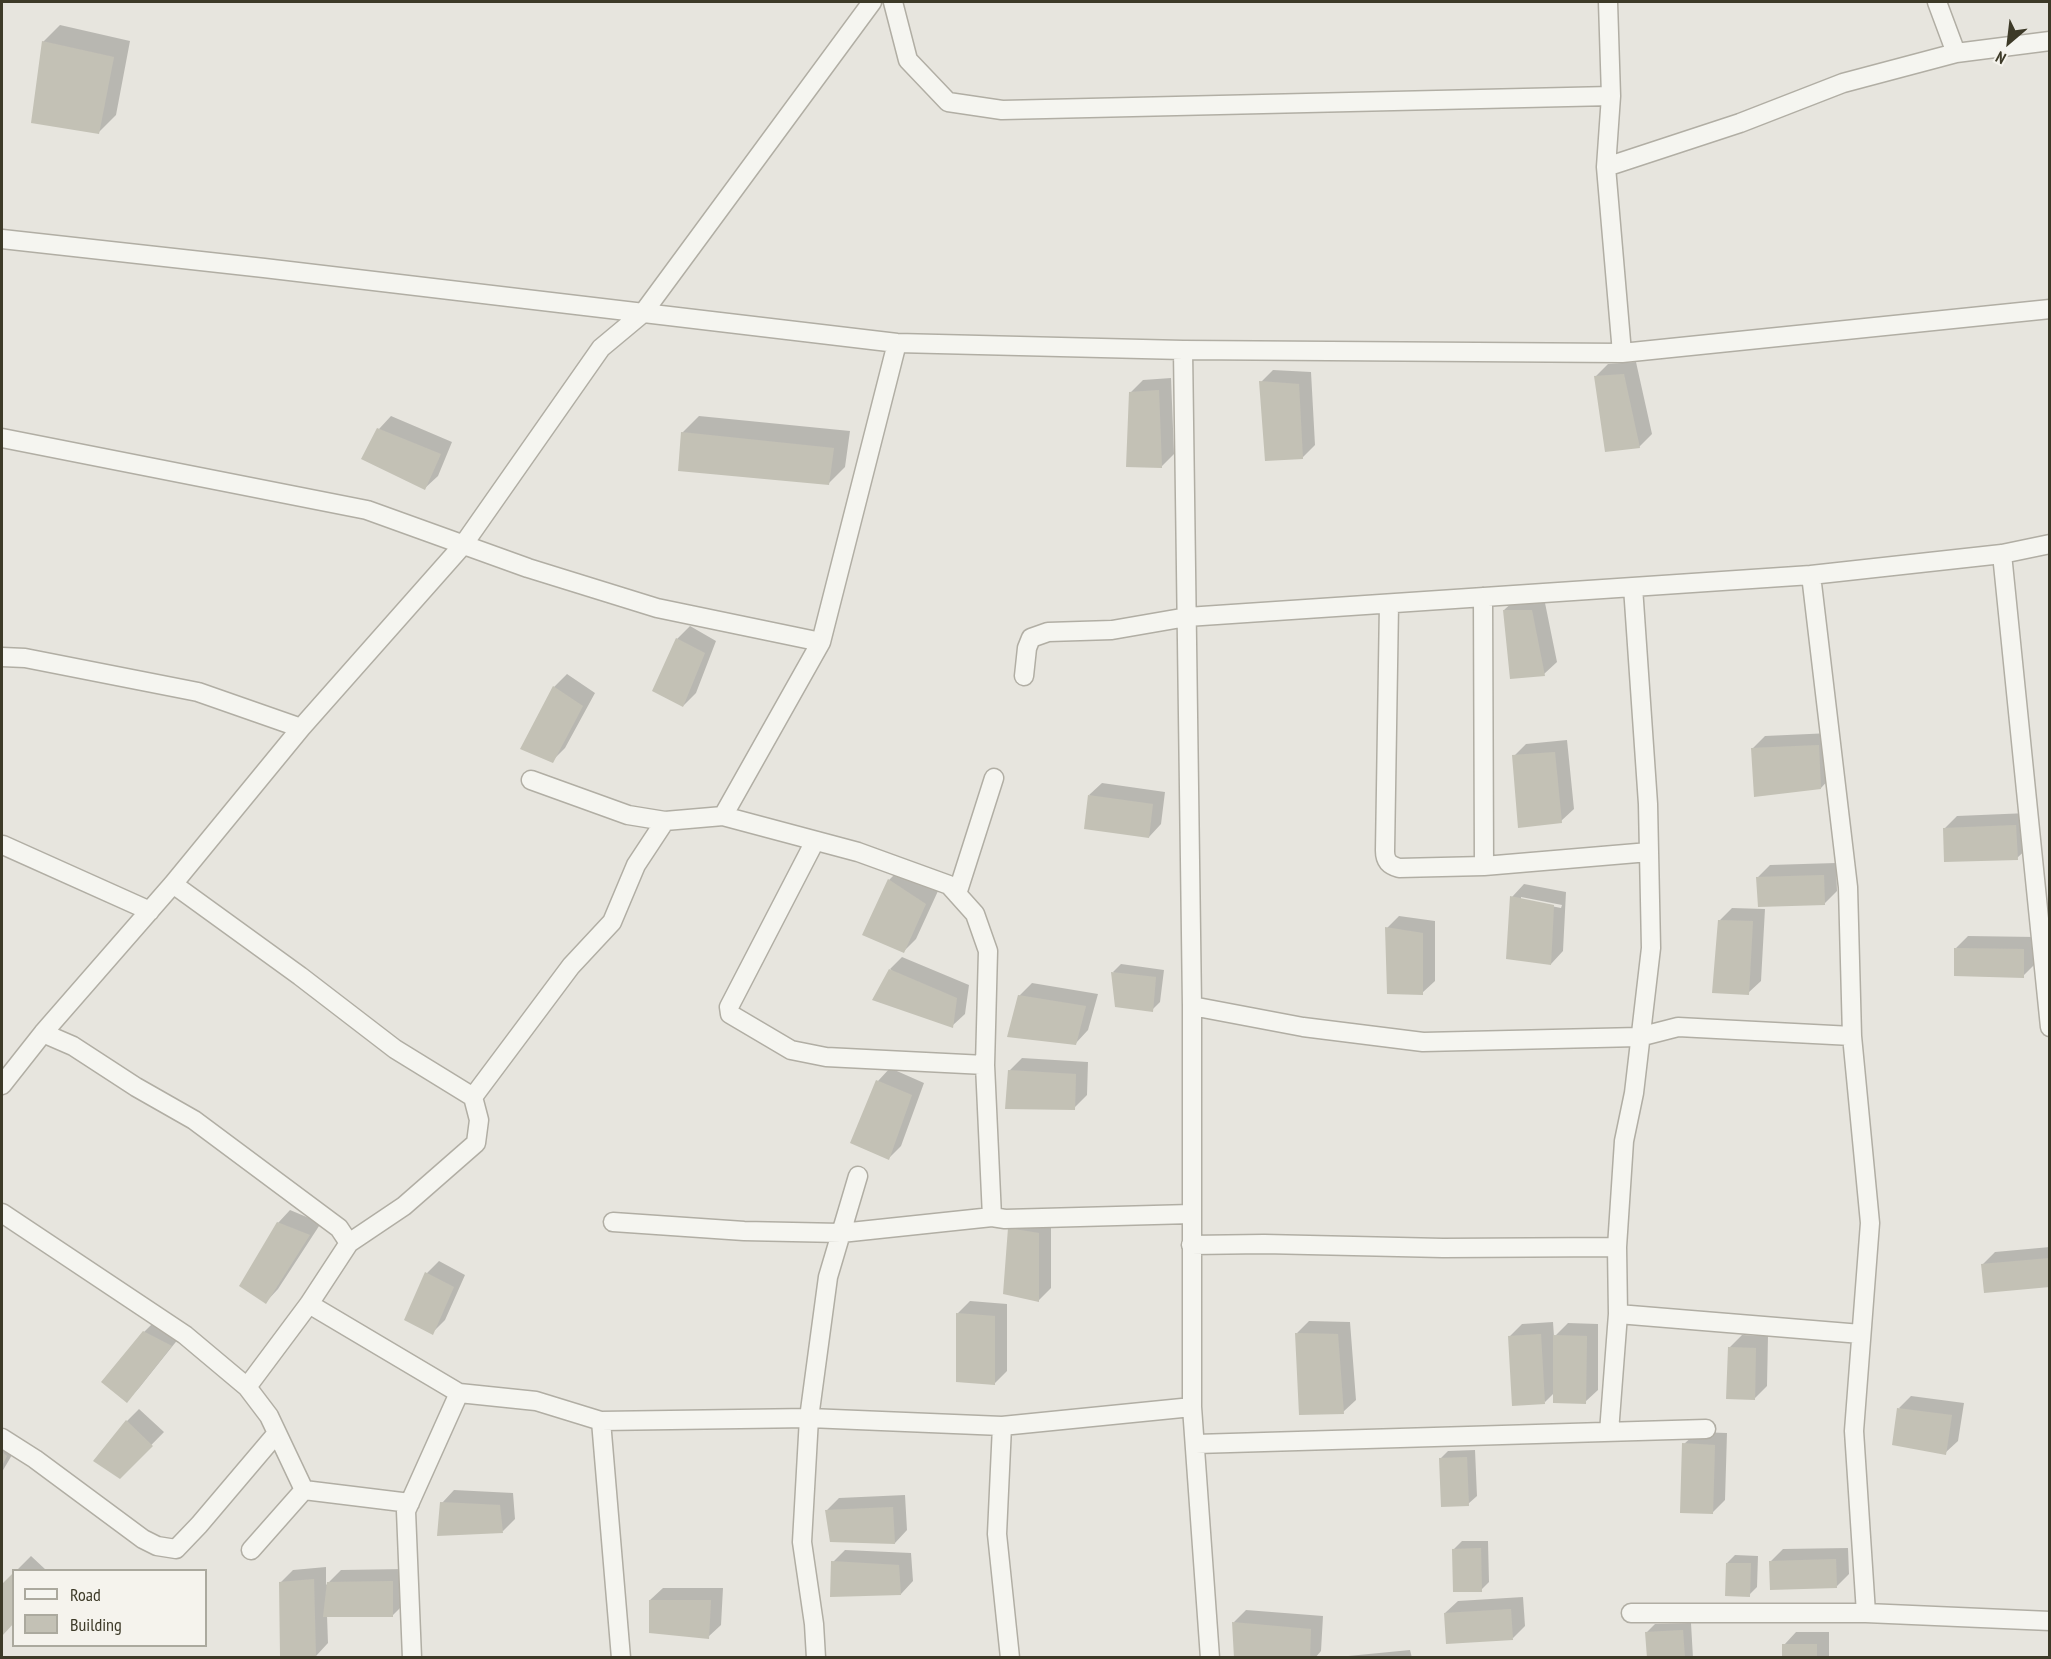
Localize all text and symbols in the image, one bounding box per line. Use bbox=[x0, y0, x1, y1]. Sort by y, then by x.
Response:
north arrow bbox=[1979, 12, 2039, 72]
text: N bbox=[1992, 47, 2009, 69]
legend bbox=[12, 1569, 207, 1647]
text: Road bbox=[70, 1583, 101, 1606]
text: Building bbox=[70, 1613, 122, 1636]

